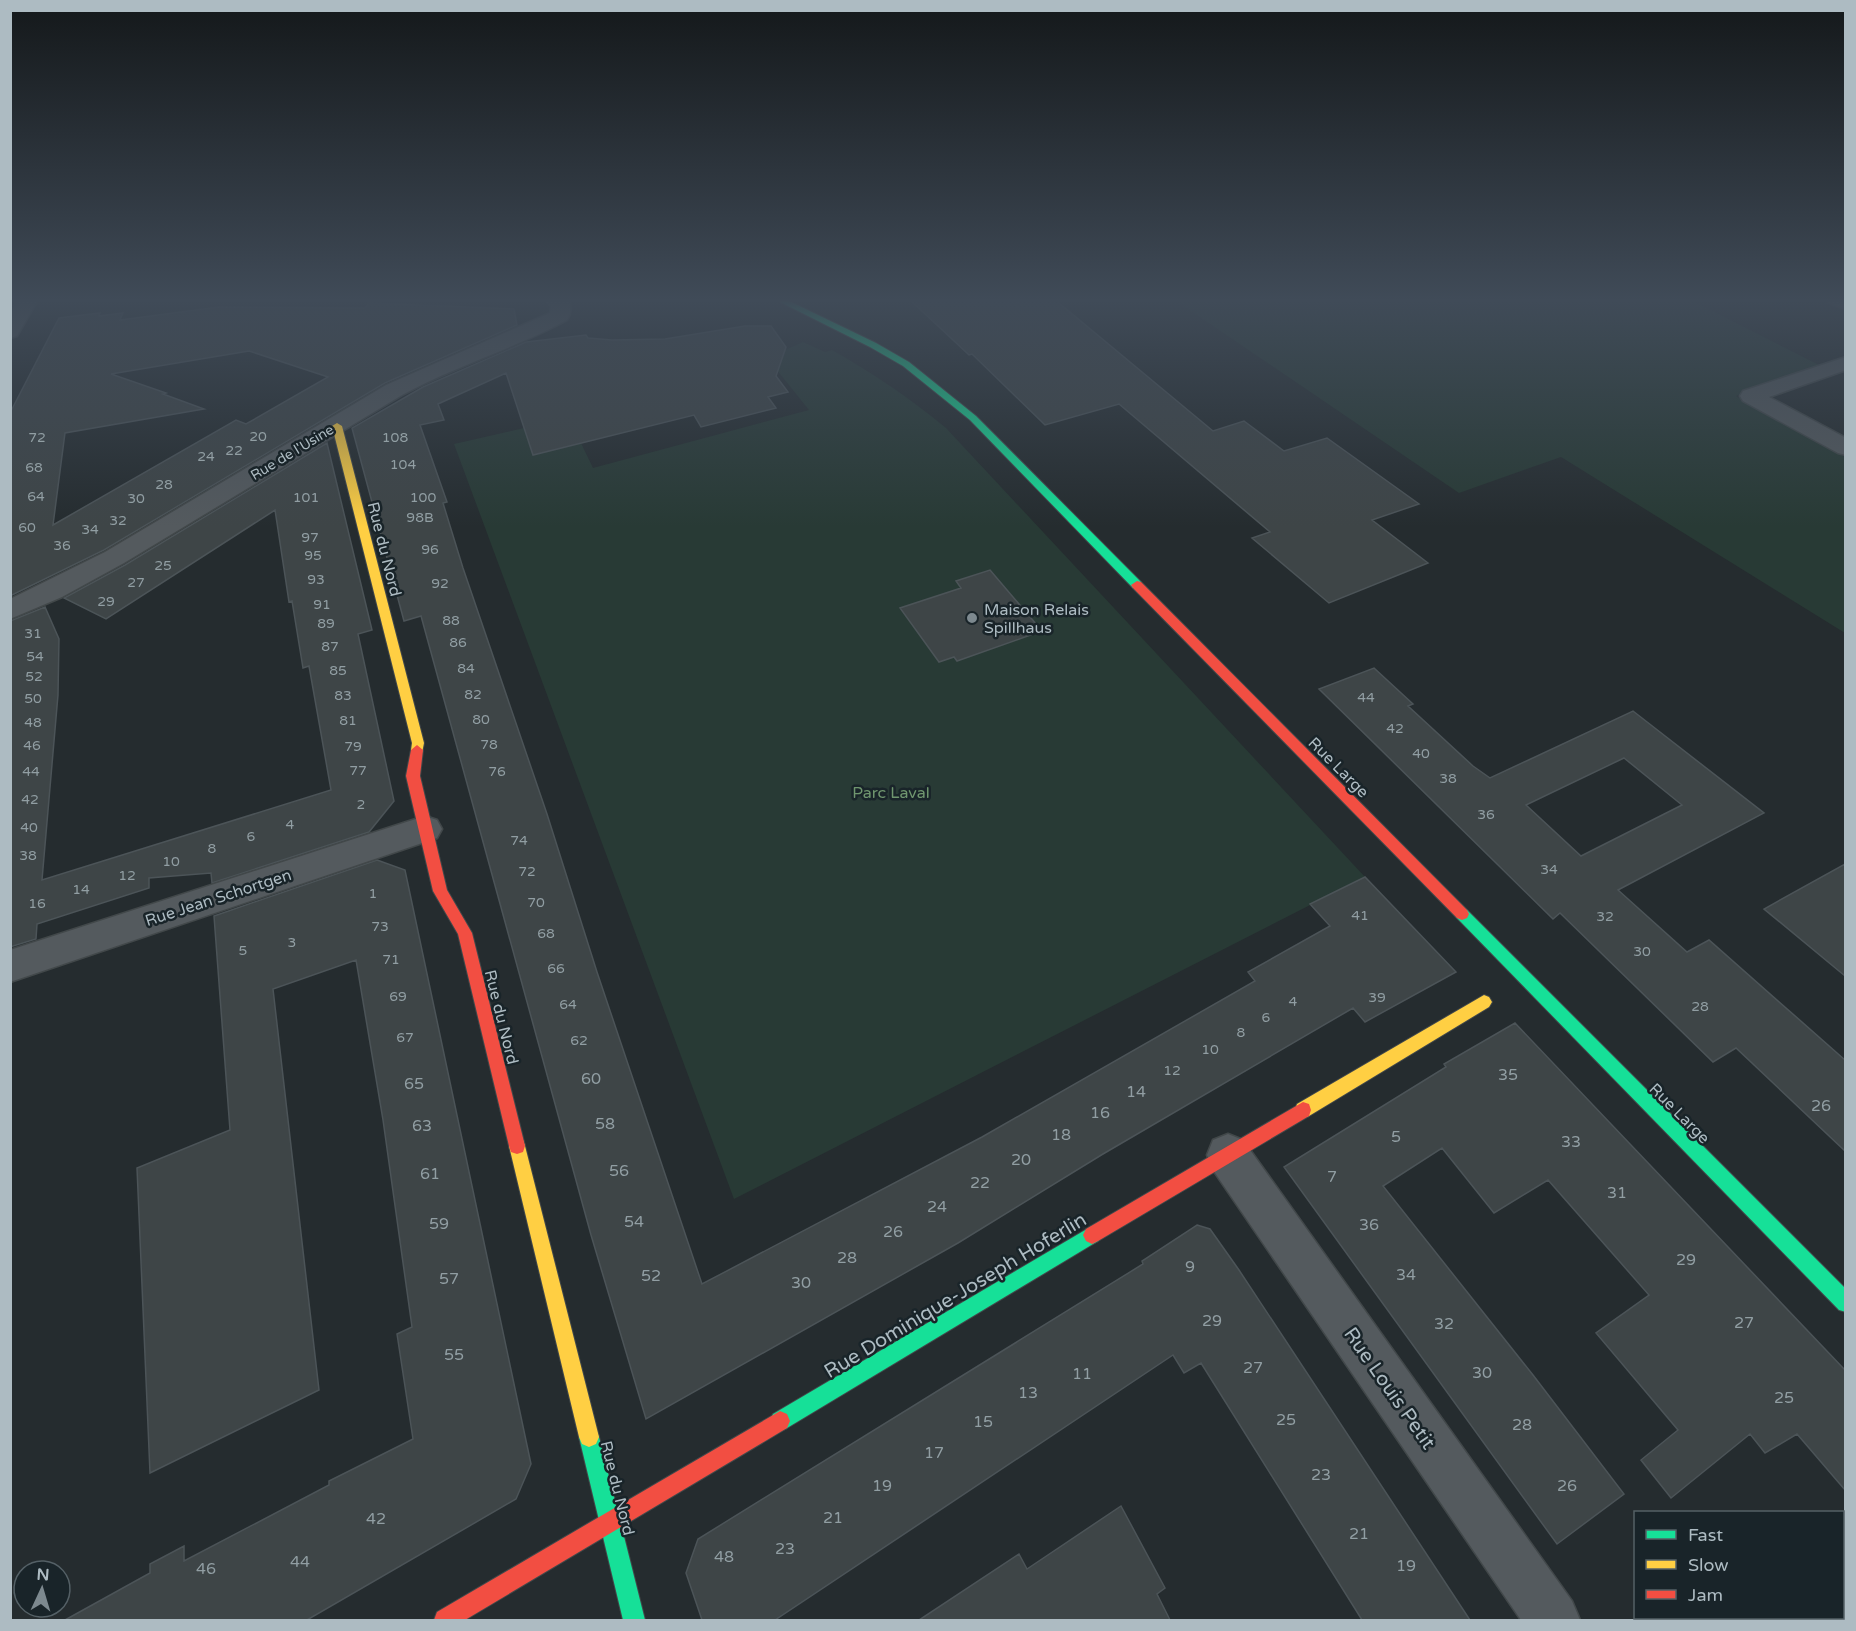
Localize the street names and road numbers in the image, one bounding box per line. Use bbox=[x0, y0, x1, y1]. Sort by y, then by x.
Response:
street label: Rue de l'Usine bbox=[248, 421, 337, 484]
street label: Rue du Nord bbox=[363, 500, 405, 599]
street label: Rue Large bbox=[1304, 733, 1373, 802]
street label: Rue Jean Schortgen bbox=[143, 865, 294, 931]
street label: Rue du Nord bbox=[480, 968, 522, 1067]
street label: Rue Large bbox=[1645, 1079, 1714, 1148]
street label: Rue Dominique-Joseph Hoferlin bbox=[820, 1208, 1091, 1384]
street label: Rue Louis Petit bbox=[1338, 1323, 1440, 1454]
street label: Rue du Nord bbox=[596, 1439, 638, 1538]

